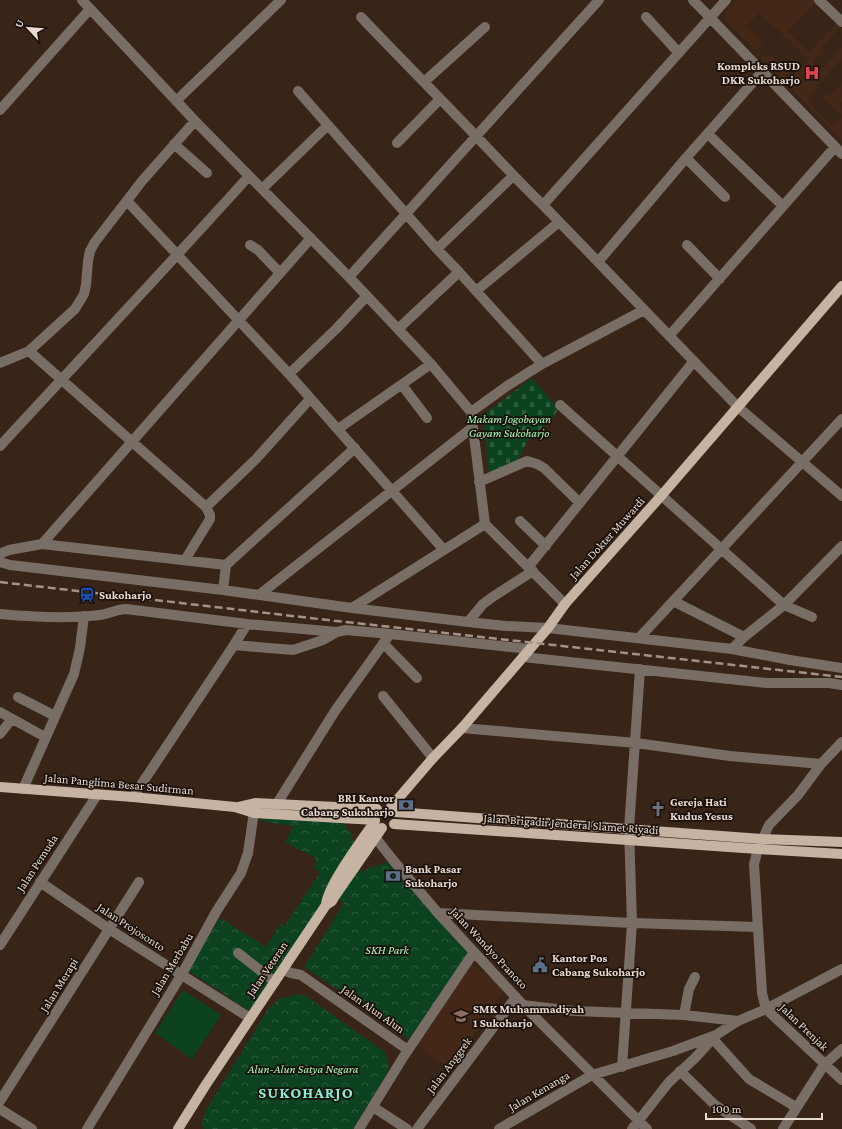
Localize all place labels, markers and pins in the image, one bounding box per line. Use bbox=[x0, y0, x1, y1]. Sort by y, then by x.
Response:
place label: Kompleks RSUD DKR Sukoharjo bbox=[717, 59, 800, 87]
hospital icon: Kompleks RSUD DKR Sukoharjo bbox=[803, 64, 821, 82]
station icon: Sukoharjo bbox=[78, 586, 96, 604]
place label: Sukoharjo bbox=[99, 588, 152, 602]
place label: BRI Kantor Cabang Sukoharjo bbox=[301, 791, 394, 819]
place label: Gereja Hati Kudus Yesus bbox=[670, 795, 733, 823]
bank icon: BRI Kantor Cabang Sukoharjo bbox=[397, 796, 415, 814]
church icon: Gereja Hati Kudus Yesus bbox=[649, 800, 667, 818]
place label: Bank Pasar Sukoharjo bbox=[405, 862, 462, 890]
bank icon: Bank Pasar Sukoharjo bbox=[384, 867, 402, 885]
place label: Kantor Pos Cabang Sukoharjo bbox=[552, 951, 645, 979]
public building icon: Kantor Pos Cabang Sukoharjo bbox=[531, 956, 549, 974]
place label: SMK Muhammadiyah 1 Sukoharjo bbox=[473, 1002, 584, 1030]
school or university icon: SMK Muhammadiyah 1 Sukoharjo bbox=[452, 1007, 470, 1025]

